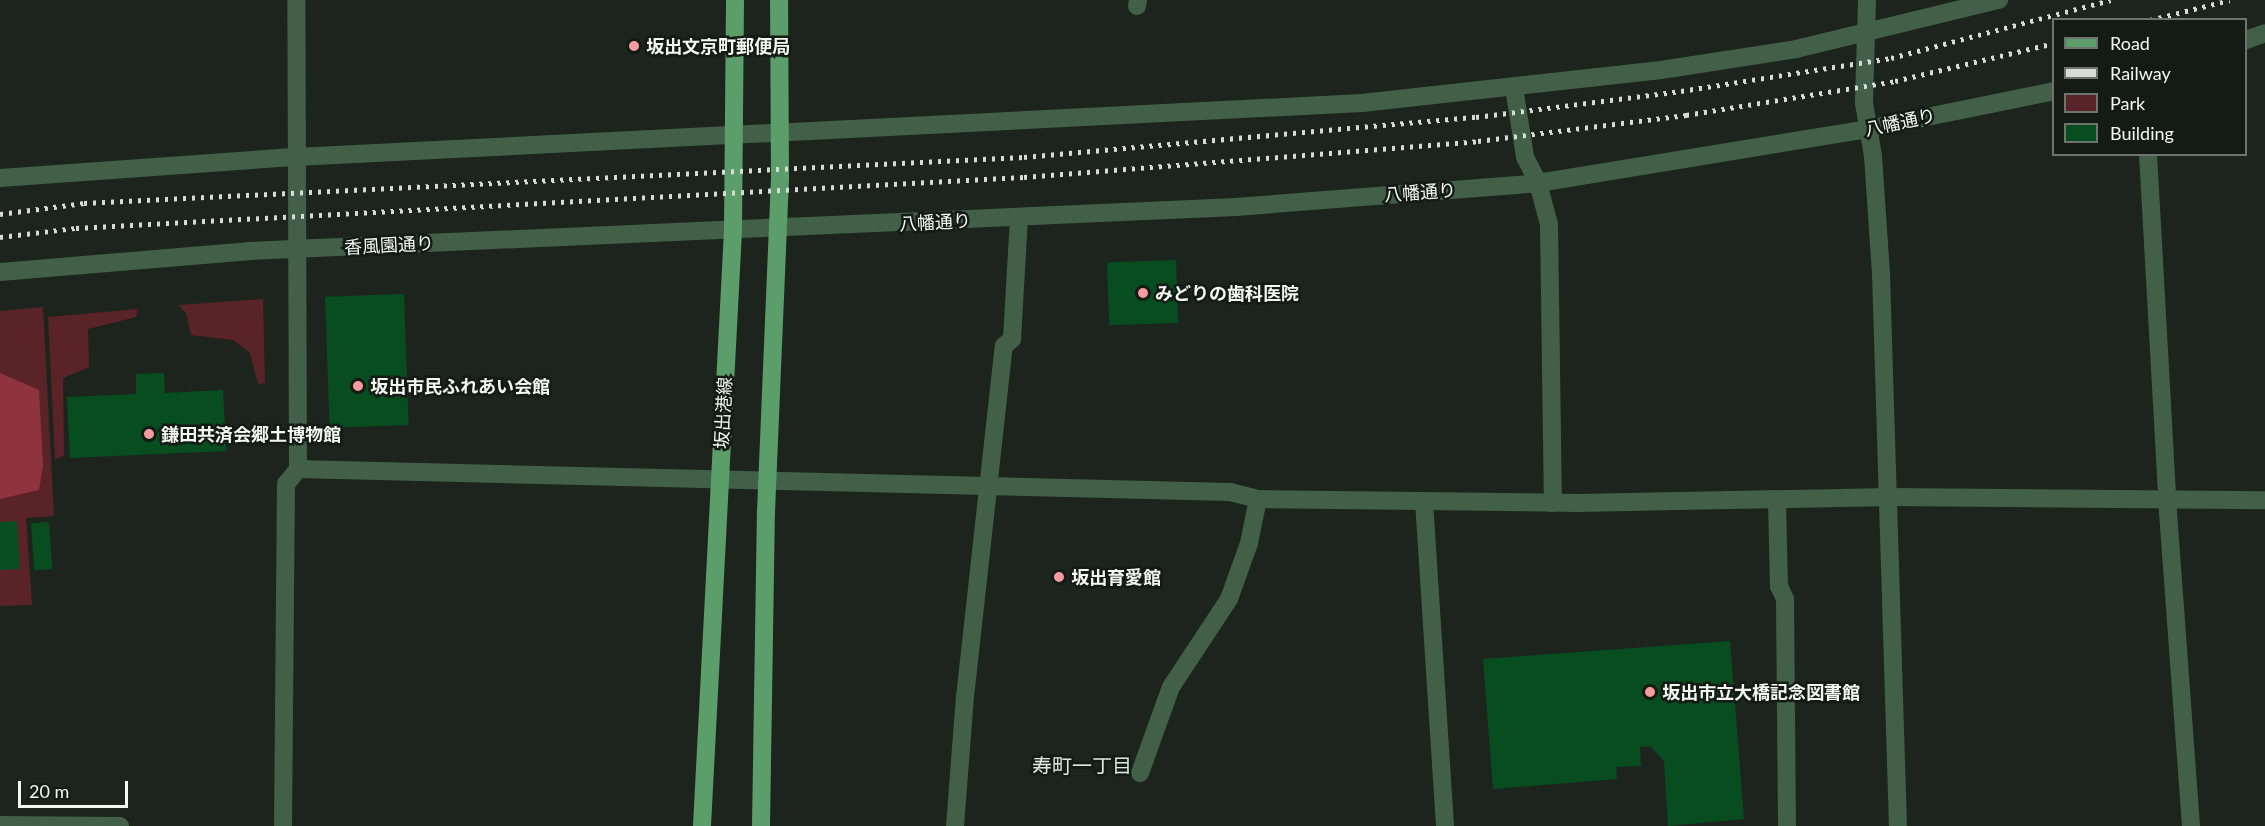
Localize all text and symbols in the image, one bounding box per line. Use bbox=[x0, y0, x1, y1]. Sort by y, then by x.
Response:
legend bbox=[2052, 18, 2247, 156]
text: Road bbox=[2110, 32, 2150, 54]
place label: 坂出文京町郵便局 bbox=[646, 35, 790, 57]
marker: 坂出文京町郵便局 bbox=[627, 39, 641, 53]
text: Railway bbox=[2110, 62, 2171, 84]
text: Park bbox=[2110, 92, 2145, 114]
street label: 八幡通り bbox=[1863, 104, 1937, 140]
text: Building bbox=[2110, 122, 2174, 144]
street label: 八幡通り bbox=[1383, 179, 1457, 205]
street label: 八幡通り bbox=[898, 209, 972, 235]
street label: 香風園通り bbox=[343, 232, 435, 258]
place label: みどりの歯科医院 bbox=[1155, 282, 1299, 304]
marker: みどりの歯科医院 bbox=[1136, 286, 1150, 300]
place label: 坂出市民ふれあい会館 bbox=[370, 375, 550, 397]
street label: 坂出港線 bbox=[710, 376, 736, 450]
marker: 坂出市民ふれあい会館 bbox=[351, 379, 365, 393]
place label: 鎌田共済会郷土博物館 bbox=[161, 423, 341, 445]
marker: 鎌田共済会郷土博物館 bbox=[142, 427, 156, 441]
place label: 坂出育愛館 bbox=[1071, 566, 1161, 588]
marker: 坂出育愛館 bbox=[1052, 570, 1066, 584]
place label: 坂出市立大橋記念図書館 bbox=[1662, 681, 1860, 703]
marker: 坂出市立大橋記念図書館 bbox=[1643, 685, 1657, 699]
district label: 寿町一丁目 bbox=[1032, 753, 1132, 777]
scale bar bbox=[21, 769, 130, 807]
text: 20 m bbox=[29, 780, 69, 802]

